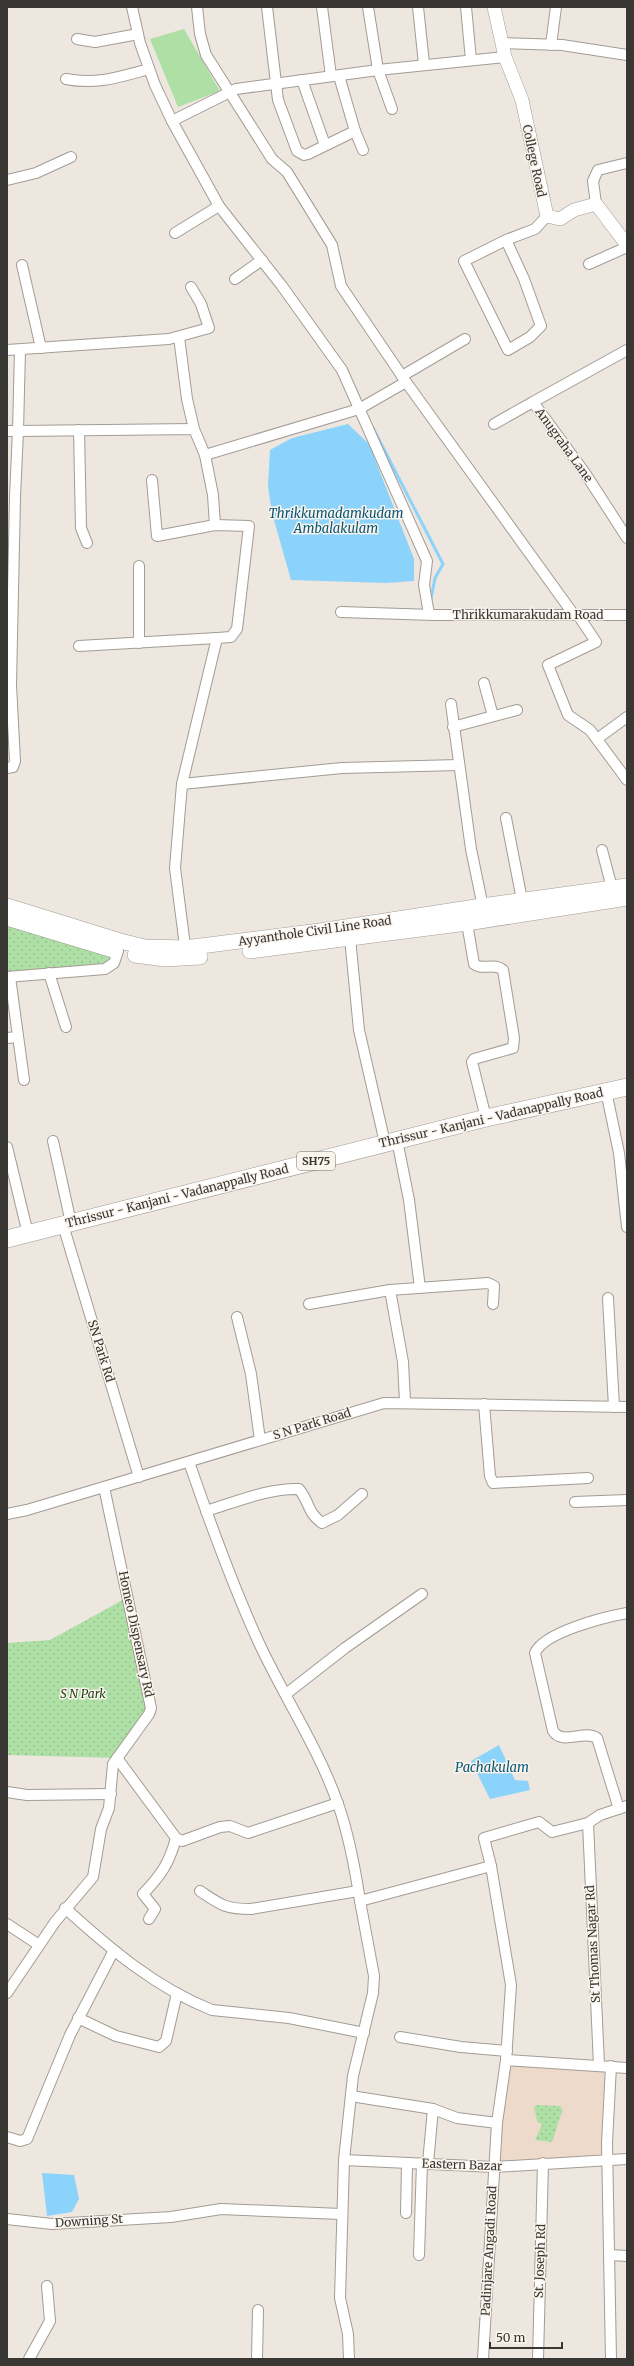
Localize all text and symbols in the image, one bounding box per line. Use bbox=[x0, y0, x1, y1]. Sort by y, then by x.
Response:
street label: College Road bbox=[519, 123, 549, 199]
street label: Anugraha Lane bbox=[532, 404, 596, 485]
water label: Thrikkumadamkudam Ambalakulam bbox=[268, 505, 404, 537]
street label: Thrikkumarakudam Road bbox=[453, 607, 603, 622]
street label: Ayyanthole Civil Line Road bbox=[236, 912, 392, 949]
street label: Thrissur - Kanjani - Vadanappally Road bbox=[377, 1084, 604, 1151]
road number: SH75 bbox=[297, 1152, 335, 1170]
street label: Thrissur - Kanjani - Vadanappally Road bbox=[64, 1160, 290, 1231]
street label: SN Park Rd bbox=[85, 1318, 118, 1384]
street label: S N Park Road bbox=[271, 1405, 353, 1443]
street label: Homeo Dispensary Rd bbox=[116, 1569, 157, 1698]
park label: S N Park bbox=[60, 1686, 106, 1701]
water label: Pachakulam bbox=[455, 1759, 529, 1776]
street label: St Thomas Nagar Rd bbox=[582, 1885, 603, 2003]
street label: Eastern Bazar bbox=[421, 2156, 503, 2173]
street label: Padinjare Angadi Road bbox=[478, 2186, 499, 2316]
street label: Downing St bbox=[55, 2211, 124, 2230]
street label: St. Joseph Rd bbox=[531, 2224, 548, 2298]
scale bar bbox=[490, 2324, 562, 2350]
text: 50 m bbox=[496, 2330, 525, 2345]

